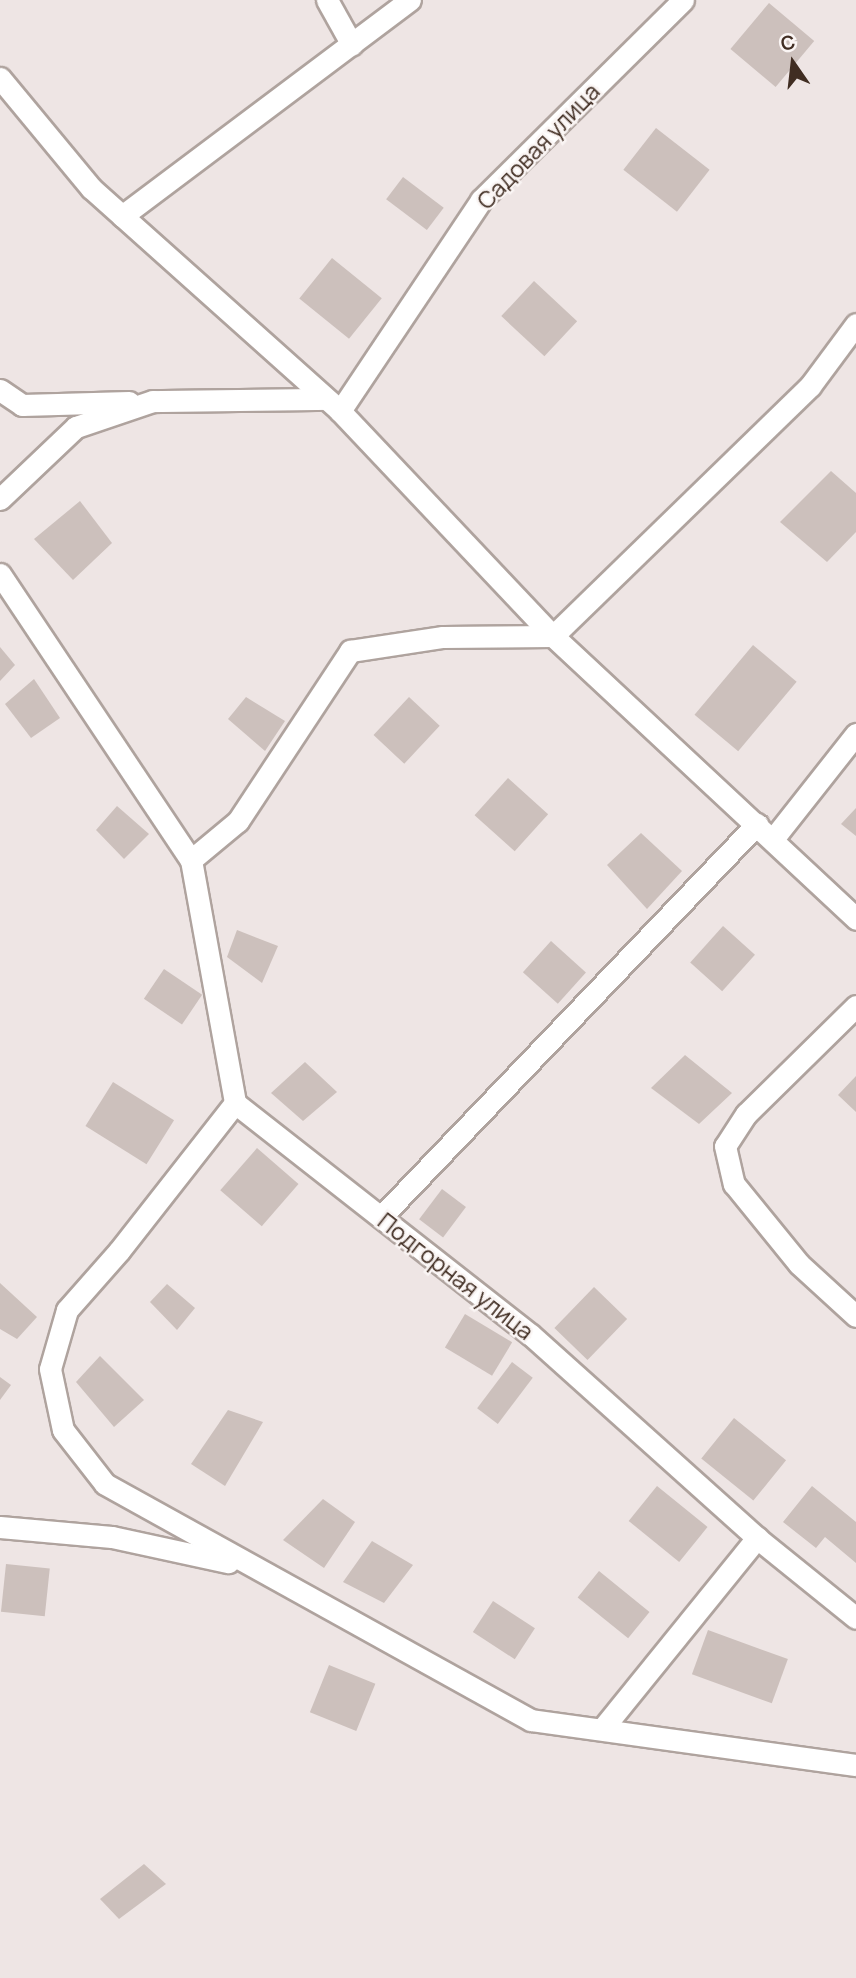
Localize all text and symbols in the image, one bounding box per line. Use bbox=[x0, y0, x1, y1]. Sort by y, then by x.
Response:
north arrow bbox=[758, 28, 828, 98]
text: С bbox=[778, 28, 798, 57]
street label: Садовая улица bbox=[471, 77, 605, 215]
street label: Подгорная улица bbox=[373, 1207, 539, 1345]

